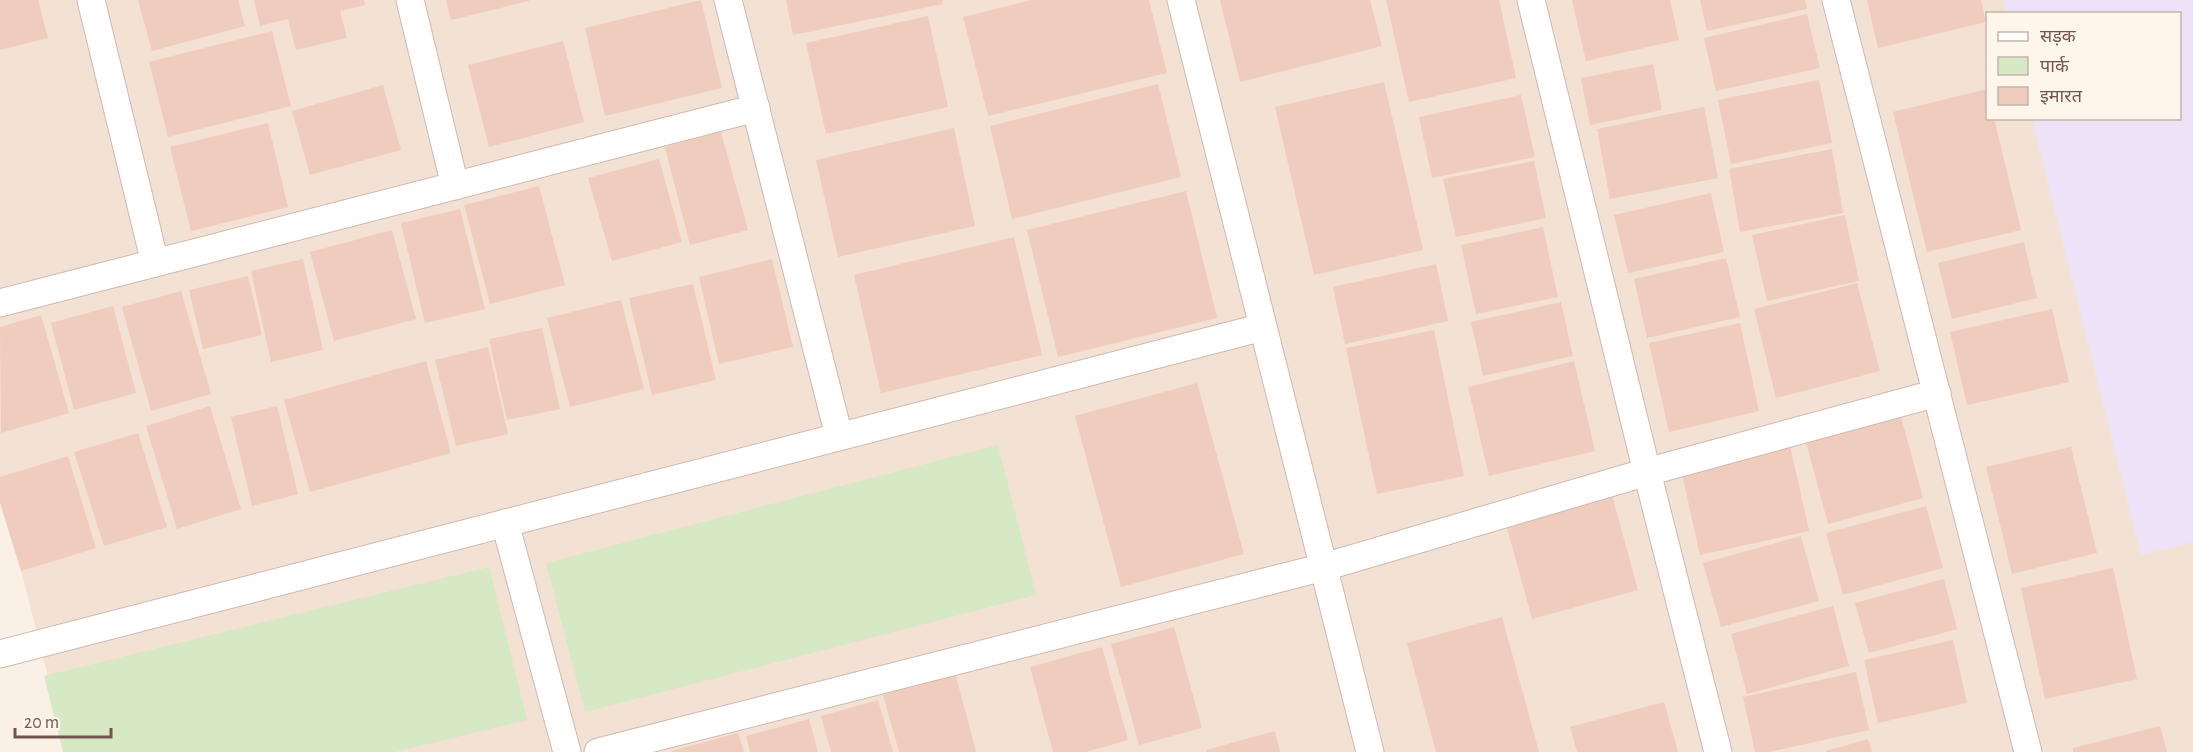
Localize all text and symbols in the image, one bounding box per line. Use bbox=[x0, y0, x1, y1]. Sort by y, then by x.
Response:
legend bbox=[1986, 12, 2181, 120]
text: सड़क bbox=[2040, 28, 2077, 46]
text: पार्क bbox=[2040, 55, 2070, 76]
text: इमारत bbox=[2040, 88, 2083, 106]
scale bar bbox=[15, 701, 111, 739]
text: 20 m bbox=[24, 714, 59, 732]

